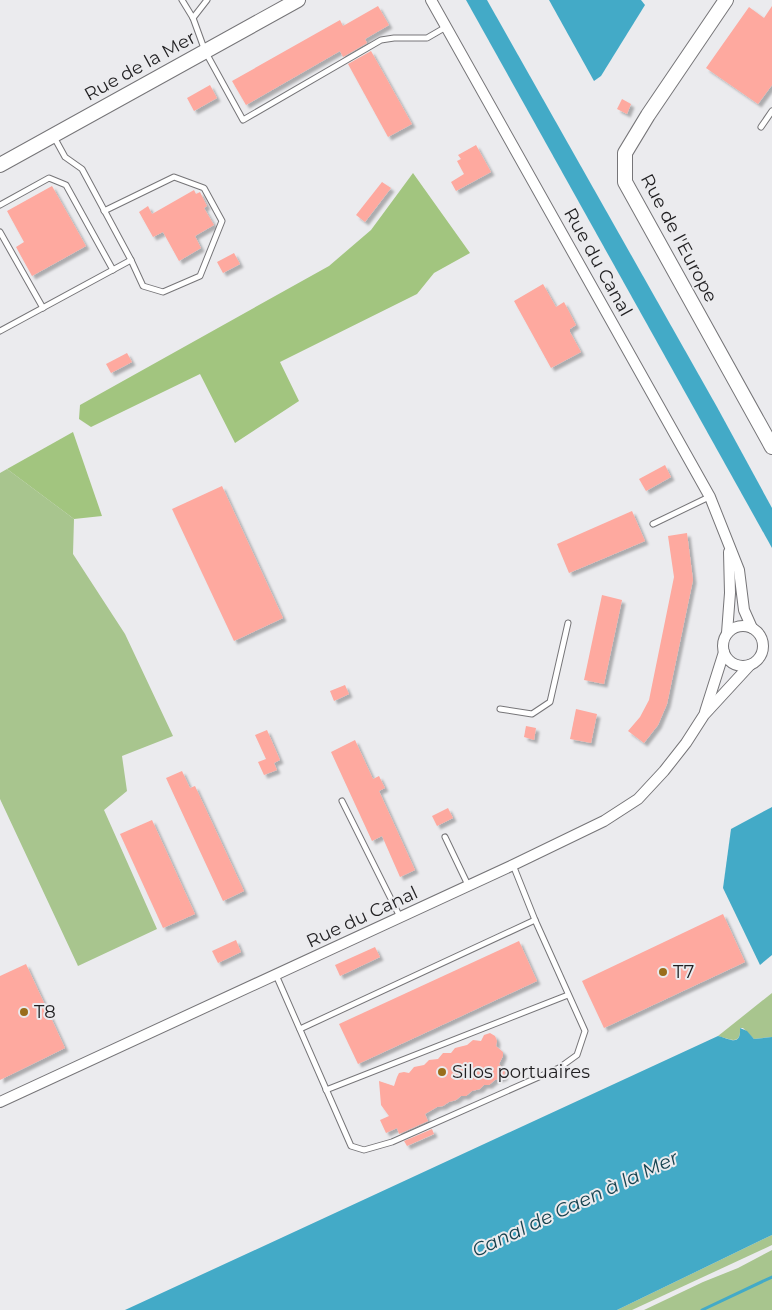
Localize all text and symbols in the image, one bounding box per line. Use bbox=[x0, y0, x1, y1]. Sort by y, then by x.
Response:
street label: Rue de la Mer bbox=[80, 26, 200, 106]
street label: Rue de l'Europe bbox=[636, 170, 722, 306]
street label: Rue du Canal bbox=[559, 204, 637, 320]
street label: Rue du Canal bbox=[303, 882, 421, 952]
place label: T7 bbox=[673, 961, 694, 983]
marker: T7 bbox=[657, 966, 669, 978]
place label: T8 bbox=[34, 1001, 56, 1023]
marker: T8 bbox=[18, 1006, 30, 1018]
place label: Silos portuaires bbox=[452, 1061, 590, 1083]
marker: Silos portuaires bbox=[436, 1066, 448, 1078]
water label: Canal de Caen à la Mer bbox=[468, 1146, 682, 1262]

